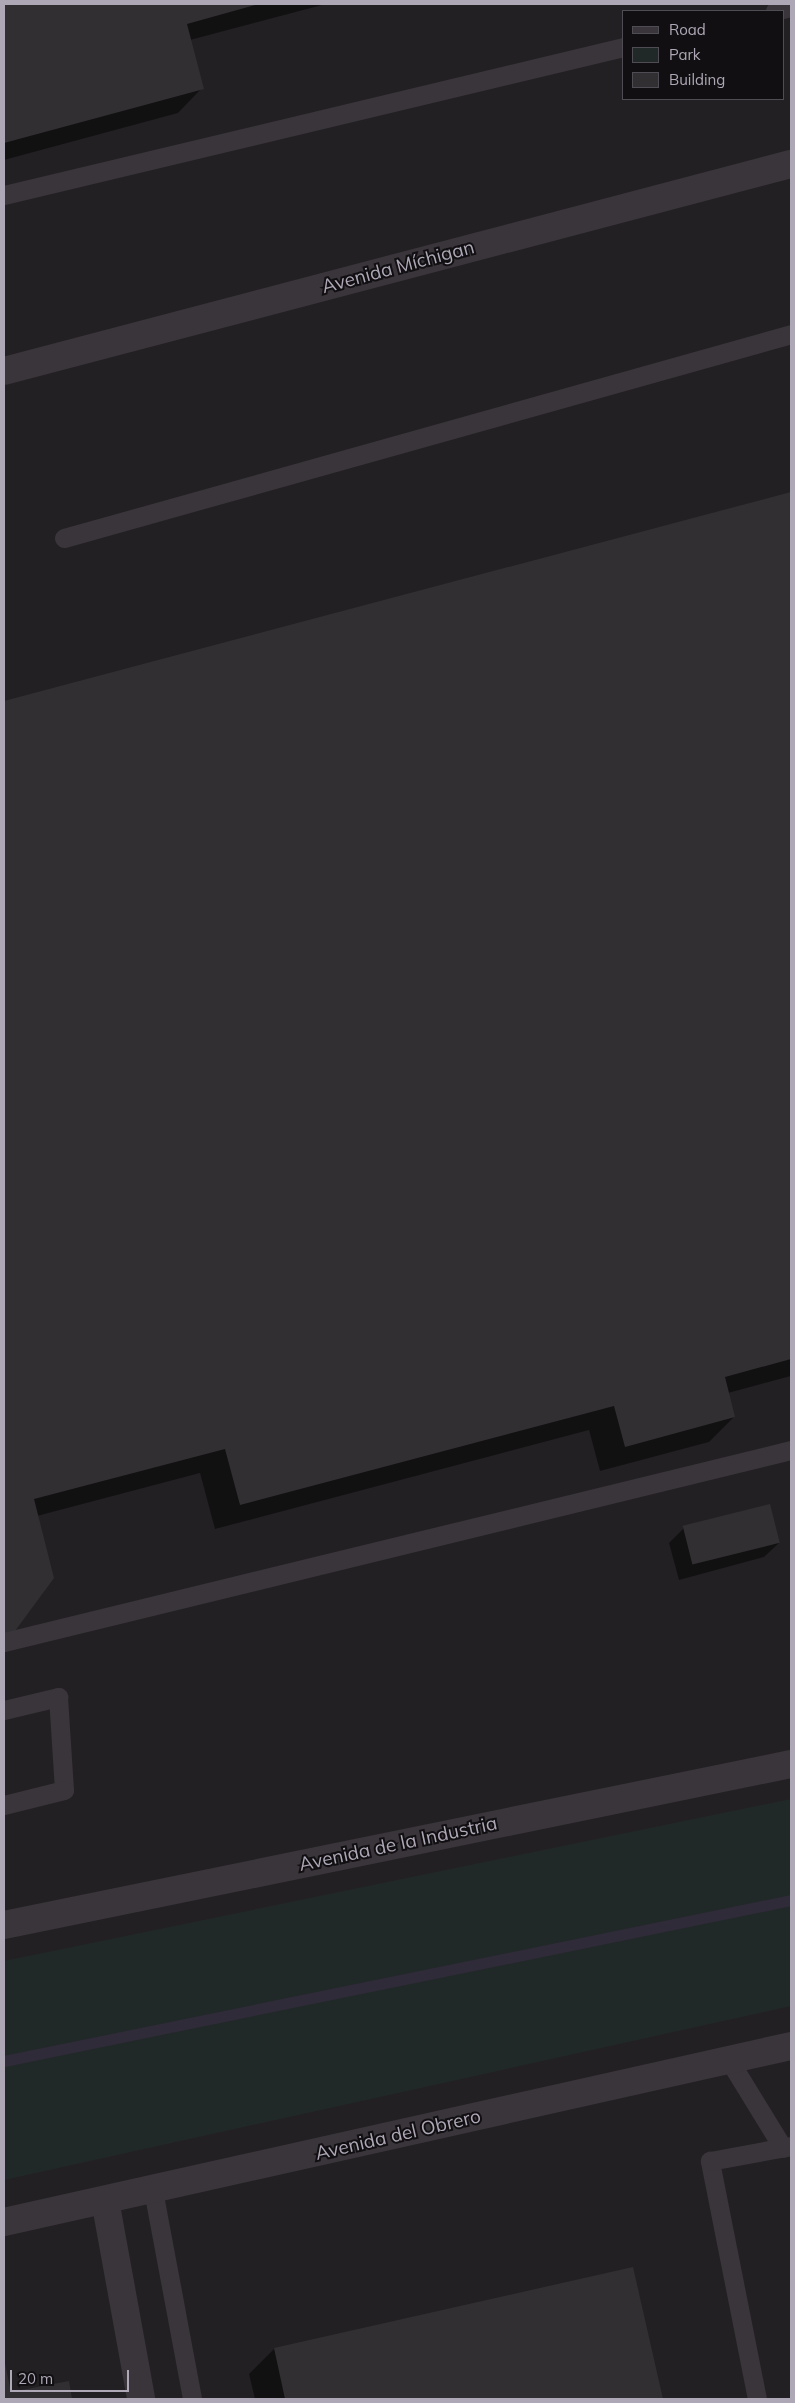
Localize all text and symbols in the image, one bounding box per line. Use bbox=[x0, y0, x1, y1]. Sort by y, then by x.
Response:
legend bbox=[622, 10, 785, 100]
text: Road bbox=[669, 20, 706, 39]
text: Park bbox=[669, 45, 701, 64]
text: Building bbox=[669, 70, 725, 89]
street label: Avenida Míchigan bbox=[319, 236, 477, 298]
street label: Avenida de la Industria bbox=[297, 1812, 499, 1876]
street label: Avenida del Obrero bbox=[313, 2105, 483, 2165]
scale bar bbox=[12, 2360, 131, 2392]
text: 20 m bbox=[18, 2369, 53, 2388]

